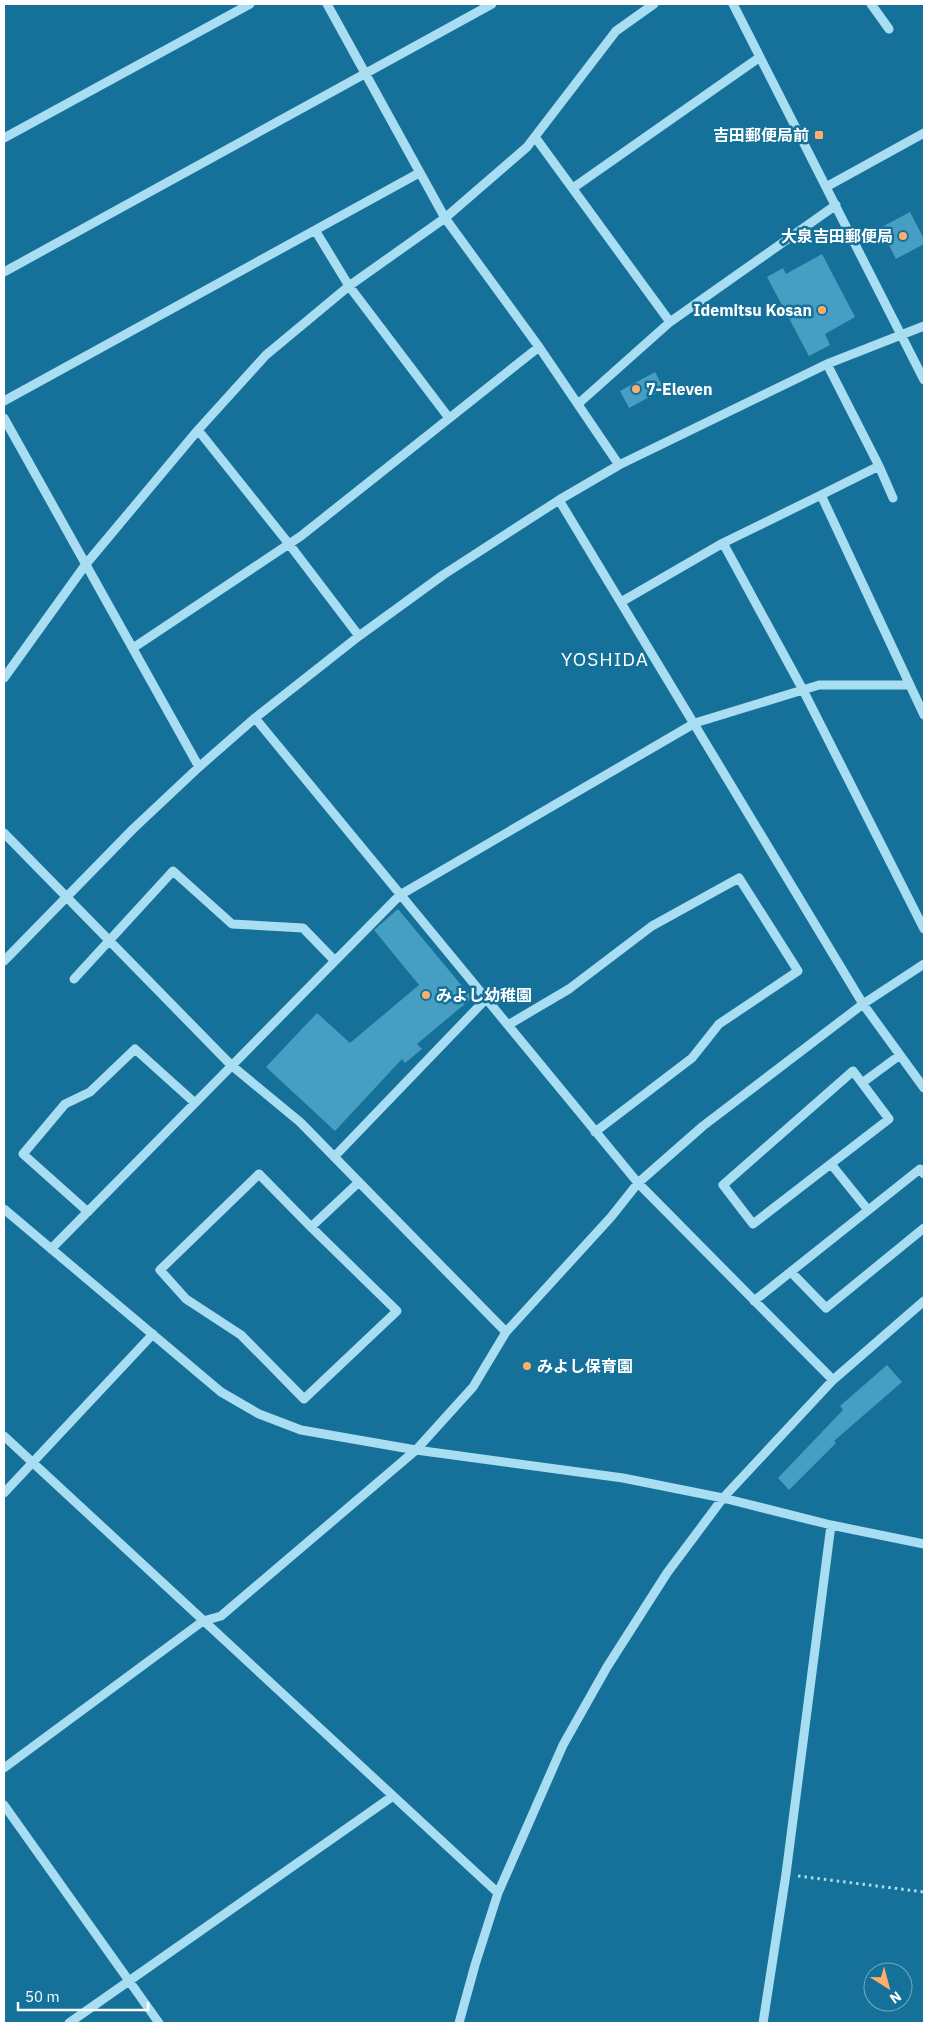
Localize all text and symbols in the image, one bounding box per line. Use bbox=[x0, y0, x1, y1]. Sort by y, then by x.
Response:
place label: 吉田郵便局前 bbox=[713, 125, 809, 145]
marker: 吉田郵便局前 bbox=[813, 129, 825, 141]
place label: 大泉吉田郵便局 bbox=[781, 226, 893, 246]
marker: 大泉吉田郵便局 bbox=[897, 230, 909, 242]
place label: Idemitsu Kosan bbox=[694, 300, 812, 320]
marker: Idemitsu Kosan bbox=[816, 304, 828, 316]
place label: 7-Eleven bbox=[646, 379, 712, 399]
marker: 7-Eleven bbox=[630, 383, 642, 395]
district label: YOSHIDA bbox=[561, 647, 649, 671]
place label: みよし幼稚園 bbox=[436, 985, 532, 1005]
marker: みよし幼稚園 bbox=[420, 989, 432, 1001]
place label: みよし保育園 bbox=[537, 1356, 633, 1376]
marker: みよし保育園 bbox=[521, 1360, 533, 1372]
north arrow bbox=[863, 1962, 913, 2012]
scale bar bbox=[18, 1980, 148, 2012]
text: 50 m bbox=[25, 1987, 60, 2006]
text: N bbox=[886, 1987, 905, 2008]

